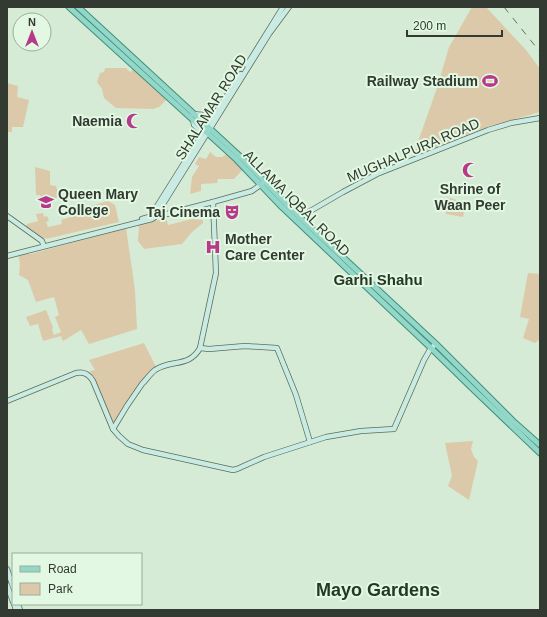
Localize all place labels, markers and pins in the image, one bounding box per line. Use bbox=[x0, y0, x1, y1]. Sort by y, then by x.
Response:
sports icon: Railway Stadium bbox=[481, 72, 499, 90]
place label: Railway Stadium bbox=[367, 73, 478, 89]
mosque icon: Naemia bbox=[125, 112, 143, 130]
place label: Naemia bbox=[72, 113, 122, 129]
mosque icon: Shrine of Waan Peer bbox=[461, 161, 479, 179]
place label: Shrine of Waan Peer bbox=[434, 181, 506, 213]
place label: Queen Mary College bbox=[58, 186, 138, 218]
school or university icon: Queen Mary College bbox=[37, 193, 55, 211]
theatre icon: Taj Cinema bbox=[223, 203, 241, 221]
place label: Taj Cinema bbox=[146, 204, 220, 220]
place label: Mother Care Center bbox=[225, 231, 305, 263]
hospital icon: Mother Care Center bbox=[204, 238, 222, 256]

